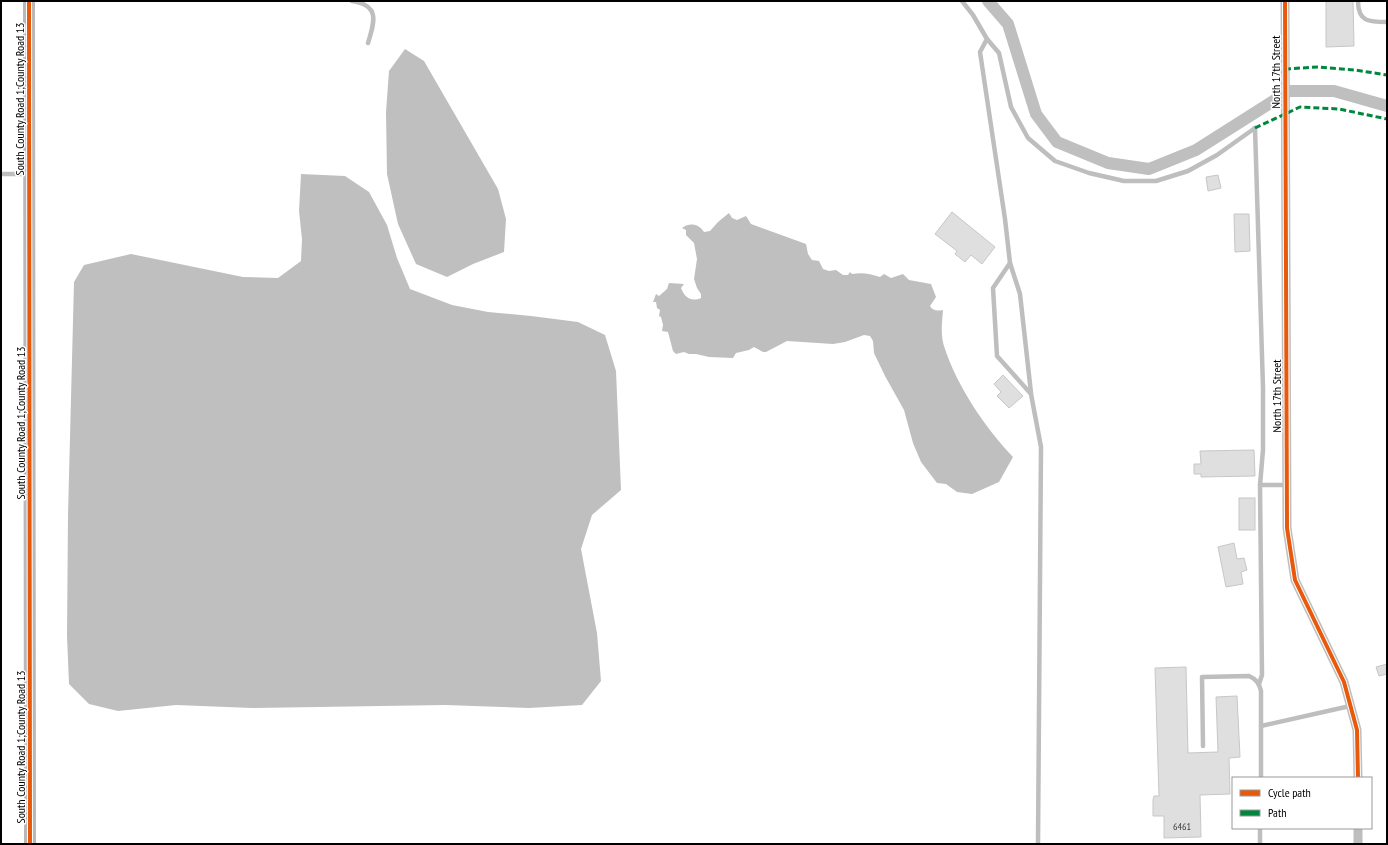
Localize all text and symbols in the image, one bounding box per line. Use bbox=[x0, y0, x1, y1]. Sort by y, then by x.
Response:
street label: South County Road 1;County Road 13 bbox=[12, 23, 27, 176]
street label: North 17th Street bbox=[1268, 35, 1283, 109]
street label: South County Road 1;County Road 13 bbox=[13, 347, 28, 500]
street label: North 17th Street bbox=[1269, 359, 1284, 433]
street label: South County Road 1;County Road 13 bbox=[13, 671, 28, 824]
legend bbox=[1232, 777, 1372, 829]
text: Cycle path bbox=[1268, 785, 1311, 800]
text: Path bbox=[1268, 805, 1286, 820]
house number: 6461 bbox=[1173, 820, 1191, 833]

